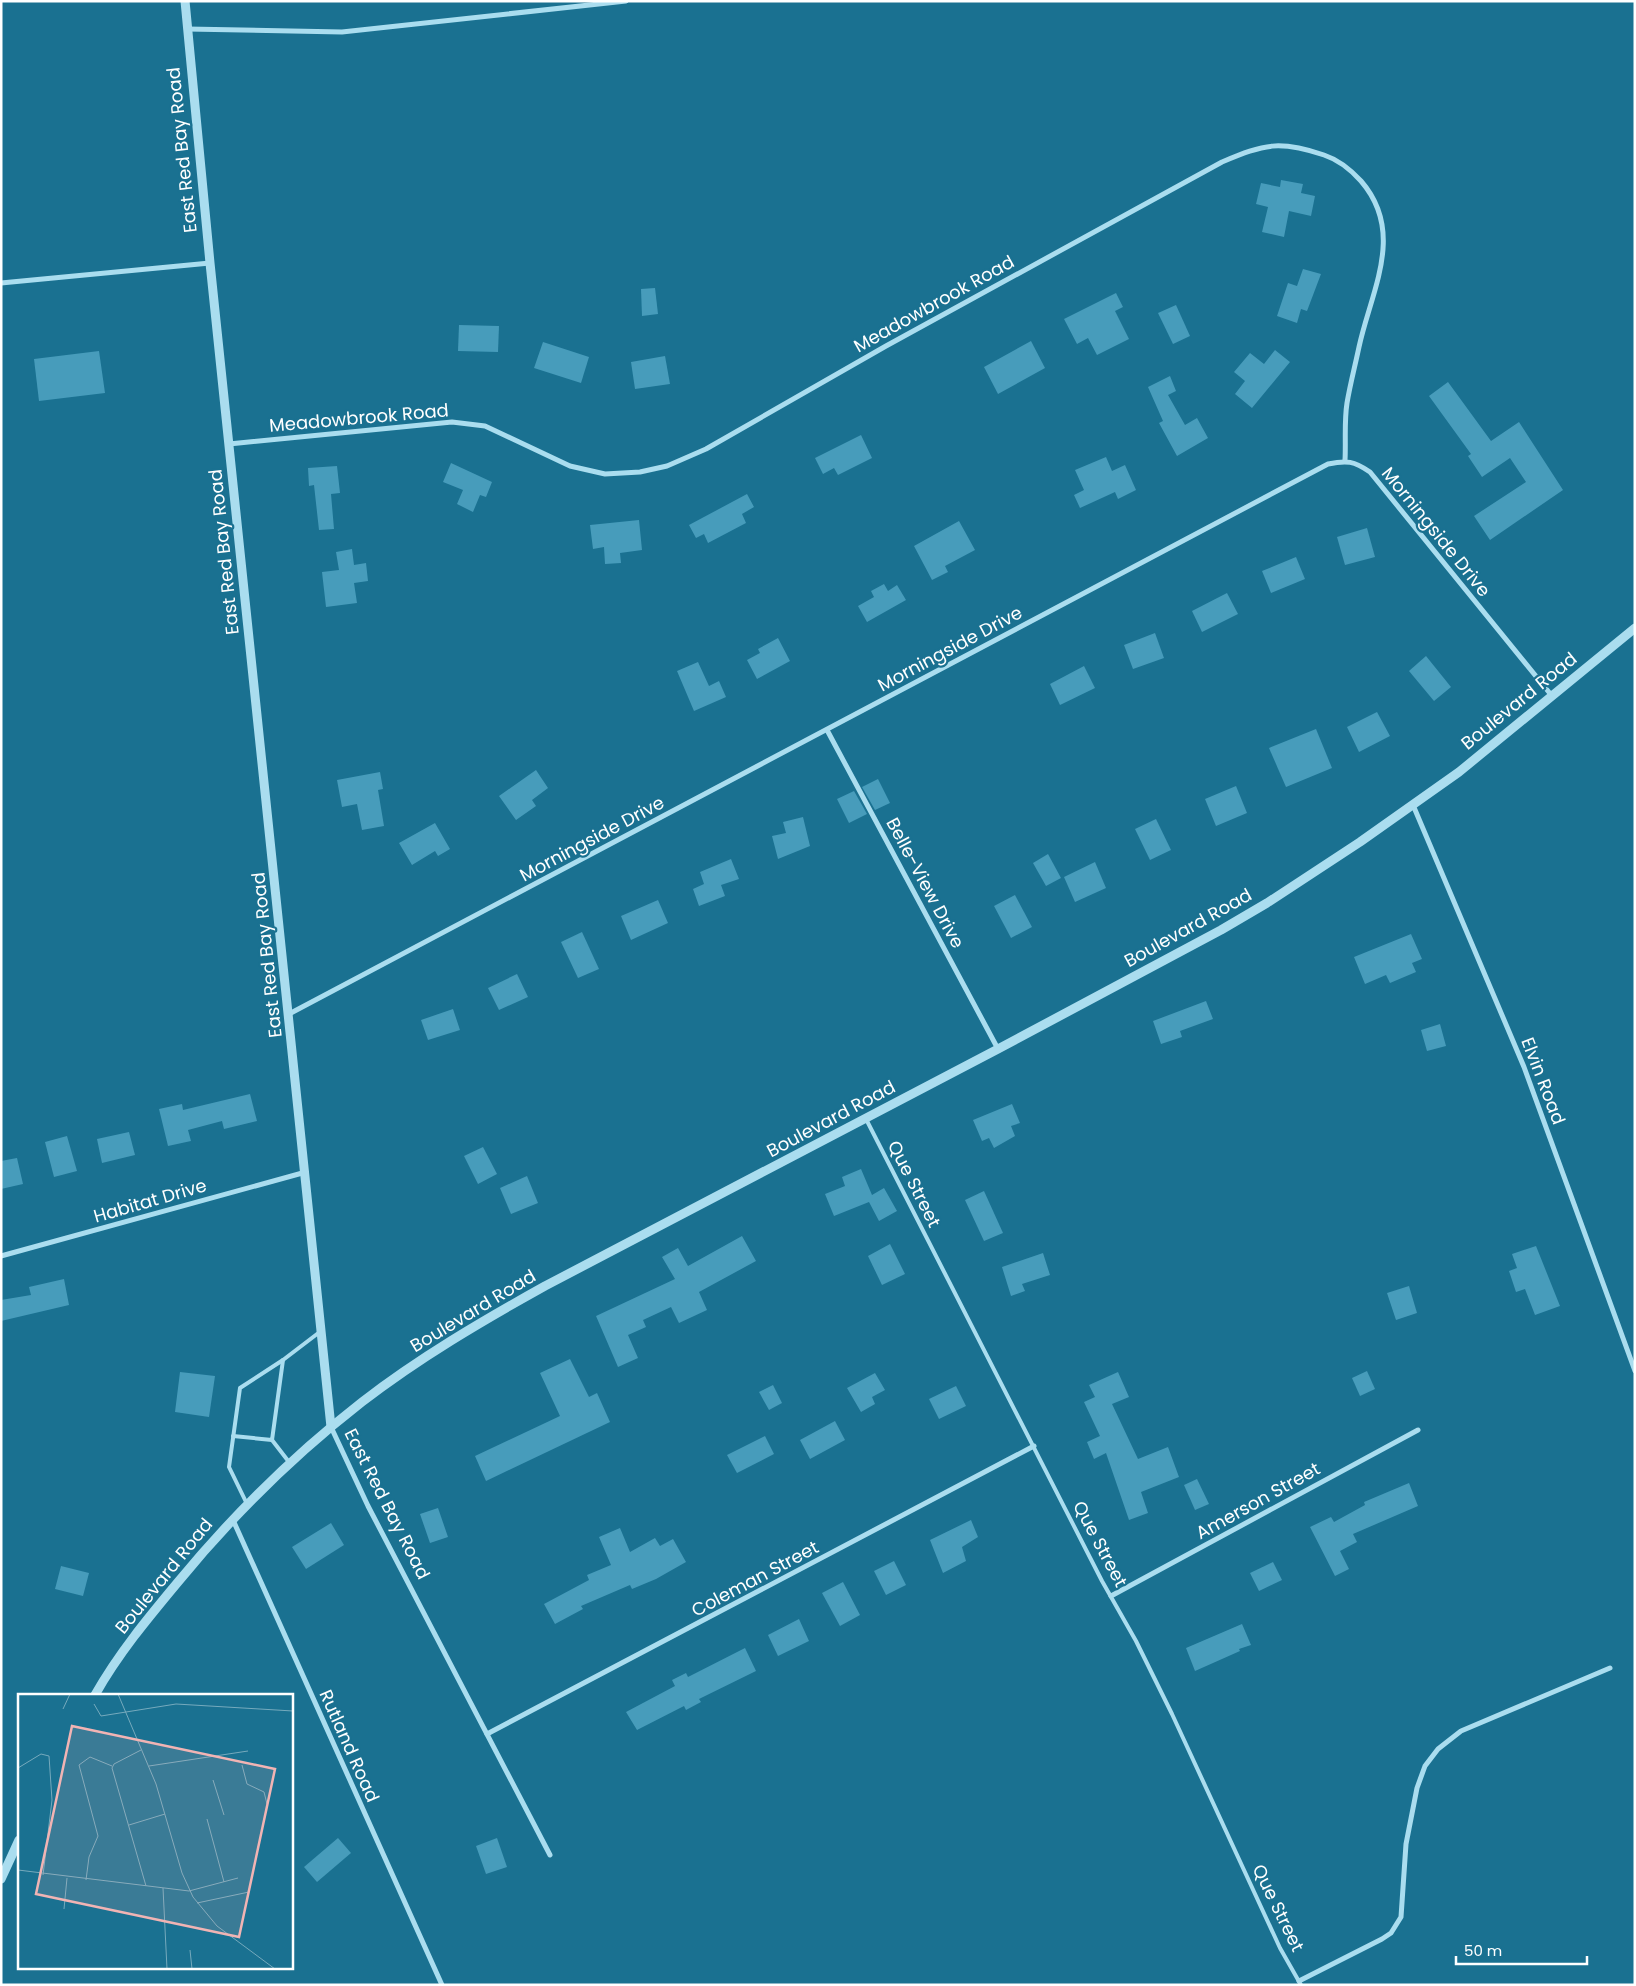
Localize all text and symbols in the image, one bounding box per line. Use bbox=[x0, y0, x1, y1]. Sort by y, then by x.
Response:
street label: East Red Bay Road bbox=[160, 66, 203, 234]
street label: Meadowbrook Road bbox=[849, 249, 1019, 358]
street label: Meadowbrook Road bbox=[268, 397, 450, 438]
street label: Morningside Drive bbox=[1376, 461, 1497, 602]
street label: East Red Bay Road bbox=[202, 468, 245, 636]
street label: Morningside Drive bbox=[873, 600, 1026, 697]
street label: Boulevard Road bbox=[1455, 646, 1582, 755]
street label: Morningside Drive bbox=[515, 790, 668, 887]
street label: Belle-View Drive bbox=[880, 813, 970, 952]
street label: East Red Bay Road bbox=[245, 871, 288, 1039]
street label: Boulevard Road bbox=[1119, 882, 1256, 973]
street label: Elvin Road bbox=[1515, 1034, 1572, 1128]
street label: Boulevard Road bbox=[762, 1074, 900, 1163]
street label: Que Street bbox=[882, 1136, 947, 1231]
street label: Habitat Drive bbox=[90, 1172, 209, 1229]
street label: Boulevard Road bbox=[405, 1263, 540, 1358]
street label: East Red Bay Road bbox=[339, 1424, 436, 1583]
street label: Amerson Street bbox=[1191, 1456, 1324, 1545]
street label: Que Street bbox=[1067, 1496, 1134, 1591]
street label: Boulevard Road bbox=[109, 1512, 218, 1639]
street label: Coleman Street bbox=[687, 1534, 823, 1623]
street label: Rutland Road bbox=[313, 1685, 385, 1806]
inset map bbox=[18, 1694, 292, 1968]
street label: Que Street bbox=[1247, 1860, 1310, 1956]
scale bar bbox=[1456, 1934, 1587, 1966]
text: 50 m bbox=[1464, 1940, 1502, 1961]

